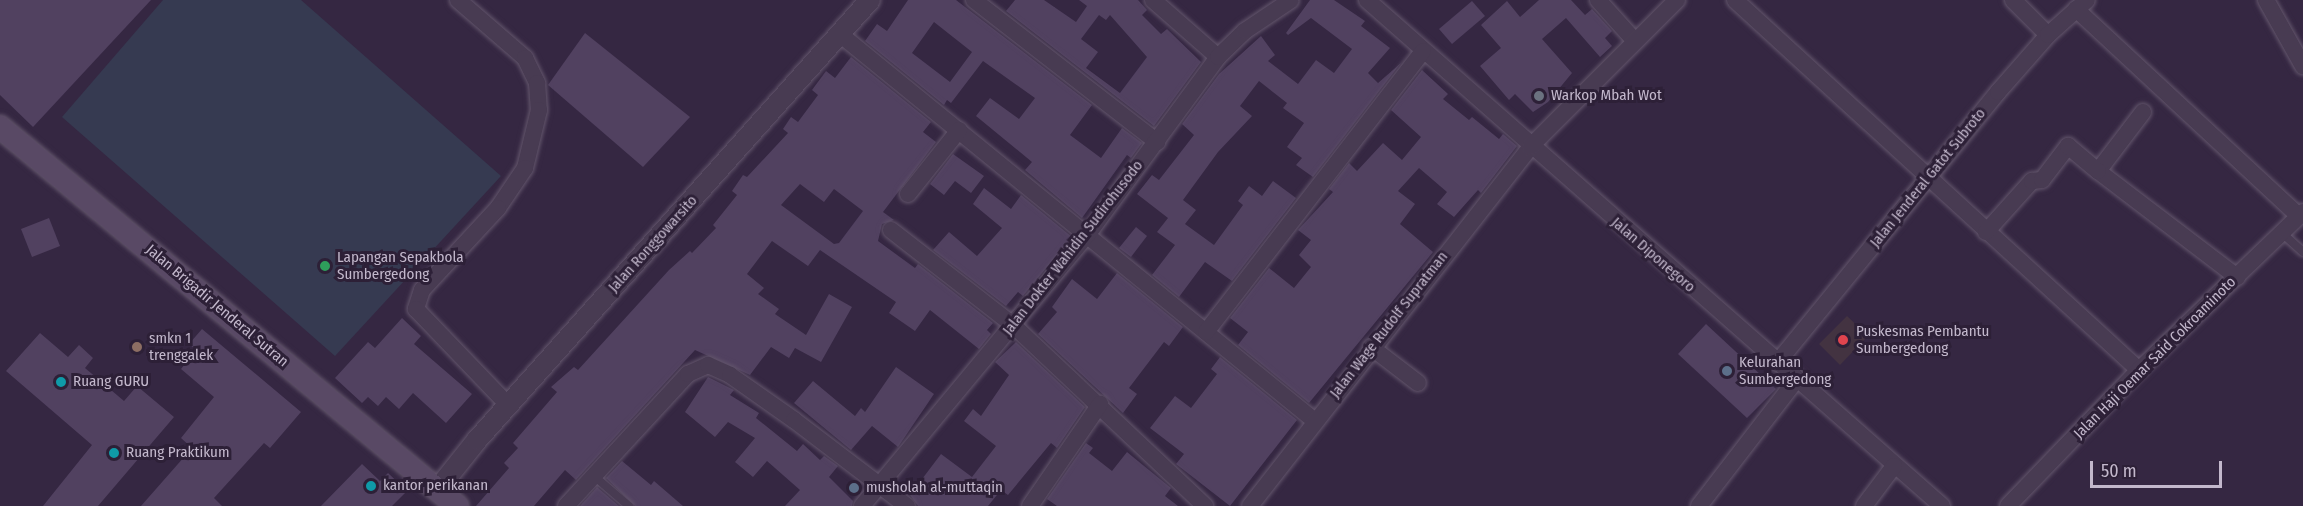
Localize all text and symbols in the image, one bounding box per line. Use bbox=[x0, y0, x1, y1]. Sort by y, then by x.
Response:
place label: Warkop Mbah Wot bbox=[1551, 87, 1662, 105]
marker: Warkop Mbah Wot bbox=[1532, 89, 1546, 103]
street label: Jalan Jenderal Gatot Subroto bbox=[1866, 105, 1990, 251]
street label: Jalan Dokter Wahidin Sudirohusodo bbox=[999, 157, 1147, 339]
street label: Jalan Ronggowarsito bbox=[605, 192, 701, 296]
street label: Jalan Diponegoro bbox=[1607, 214, 1699, 296]
street label: Jalan Brigadir Jenderal Sutran bbox=[142, 241, 292, 371]
place label: Lapangan Sepakbola Sumbergedong bbox=[337, 248, 464, 283]
street label: Jalan Wage Rudolf Supratman bbox=[1326, 248, 1452, 402]
marker: Lapangan Sepakbola Sumbergedong bbox=[318, 259, 332, 273]
street label: Jalan Haji Oemar Said Cokroaminoto bbox=[2070, 273, 2240, 443]
place label: Puskesmas Pembantu Sumbergedong bbox=[1856, 322, 1989, 357]
place label: smkn 1 trenggalek bbox=[149, 329, 213, 364]
marker: Puskesmas Pembantu Sumbergedong bbox=[1834, 331, 1852, 349]
marker: smkn 1 trenggalek bbox=[130, 340, 144, 354]
place label: Kelurahan Sumbergedong bbox=[1739, 353, 1831, 388]
marker: Kelurahan Sumbergedong bbox=[1720, 364, 1734, 378]
place label: Ruang GURU bbox=[73, 373, 149, 391]
marker: Ruang GURU bbox=[54, 375, 68, 389]
place label: Ruang Praktikum bbox=[126, 444, 229, 462]
marker: Ruang Praktikum bbox=[107, 446, 121, 460]
scale bar bbox=[2093, 449, 2225, 487]
text: 50 m bbox=[2101, 460, 2137, 482]
place label: kantor perikanan bbox=[383, 477, 488, 495]
marker: kantor perikanan bbox=[364, 479, 378, 493]
place label: musholah al-muttaqin bbox=[866, 479, 1003, 497]
marker: musholah al-muttaqin bbox=[847, 481, 861, 495]

